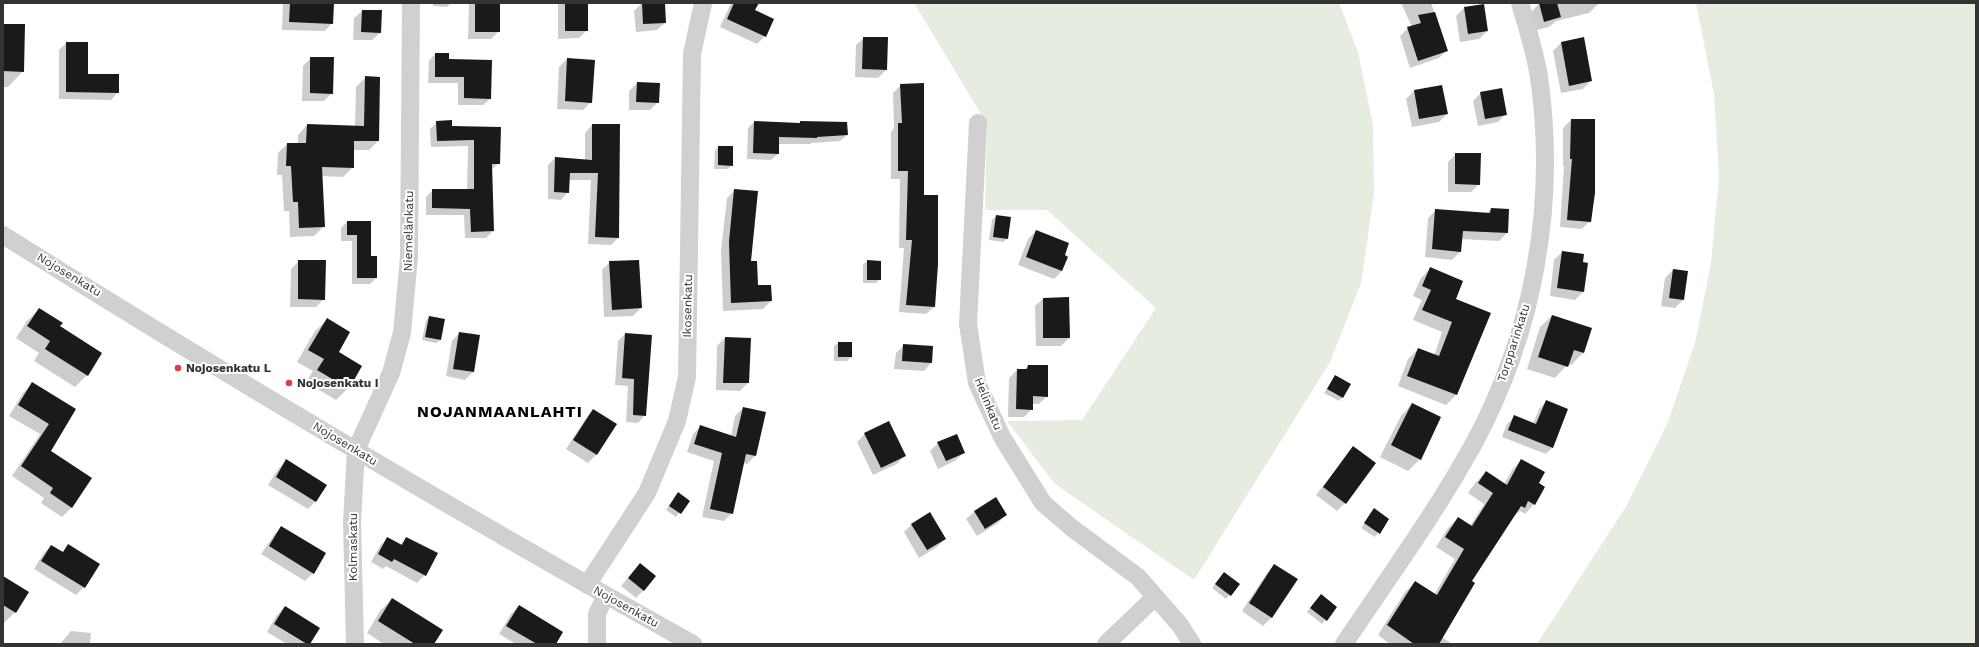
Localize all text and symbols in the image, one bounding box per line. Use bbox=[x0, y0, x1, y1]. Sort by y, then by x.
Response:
street label: Niemelänkatu bbox=[401, 190, 417, 272]
street label: Nojosenkatu bbox=[34, 250, 104, 300]
street label: Ikosenkatu bbox=[680, 274, 696, 338]
street label: Torpparinkatu bbox=[1495, 302, 1533, 384]
place label: Nojosenkatu L bbox=[186, 361, 271, 375]
marker: Nojosenkatu L bbox=[173, 363, 183, 373]
place label: Nojosenkatu I bbox=[297, 376, 379, 390]
street label: Helinkatu bbox=[971, 376, 1005, 432]
marker: Nojosenkatu I bbox=[284, 378, 294, 388]
district label: NOJANMAANLAHTI bbox=[417, 402, 583, 422]
street label: Nojosenkatu bbox=[310, 419, 380, 469]
street label: Kolmaskatu bbox=[346, 513, 360, 581]
street label: Nojosenkatu bbox=[591, 583, 661, 631]

